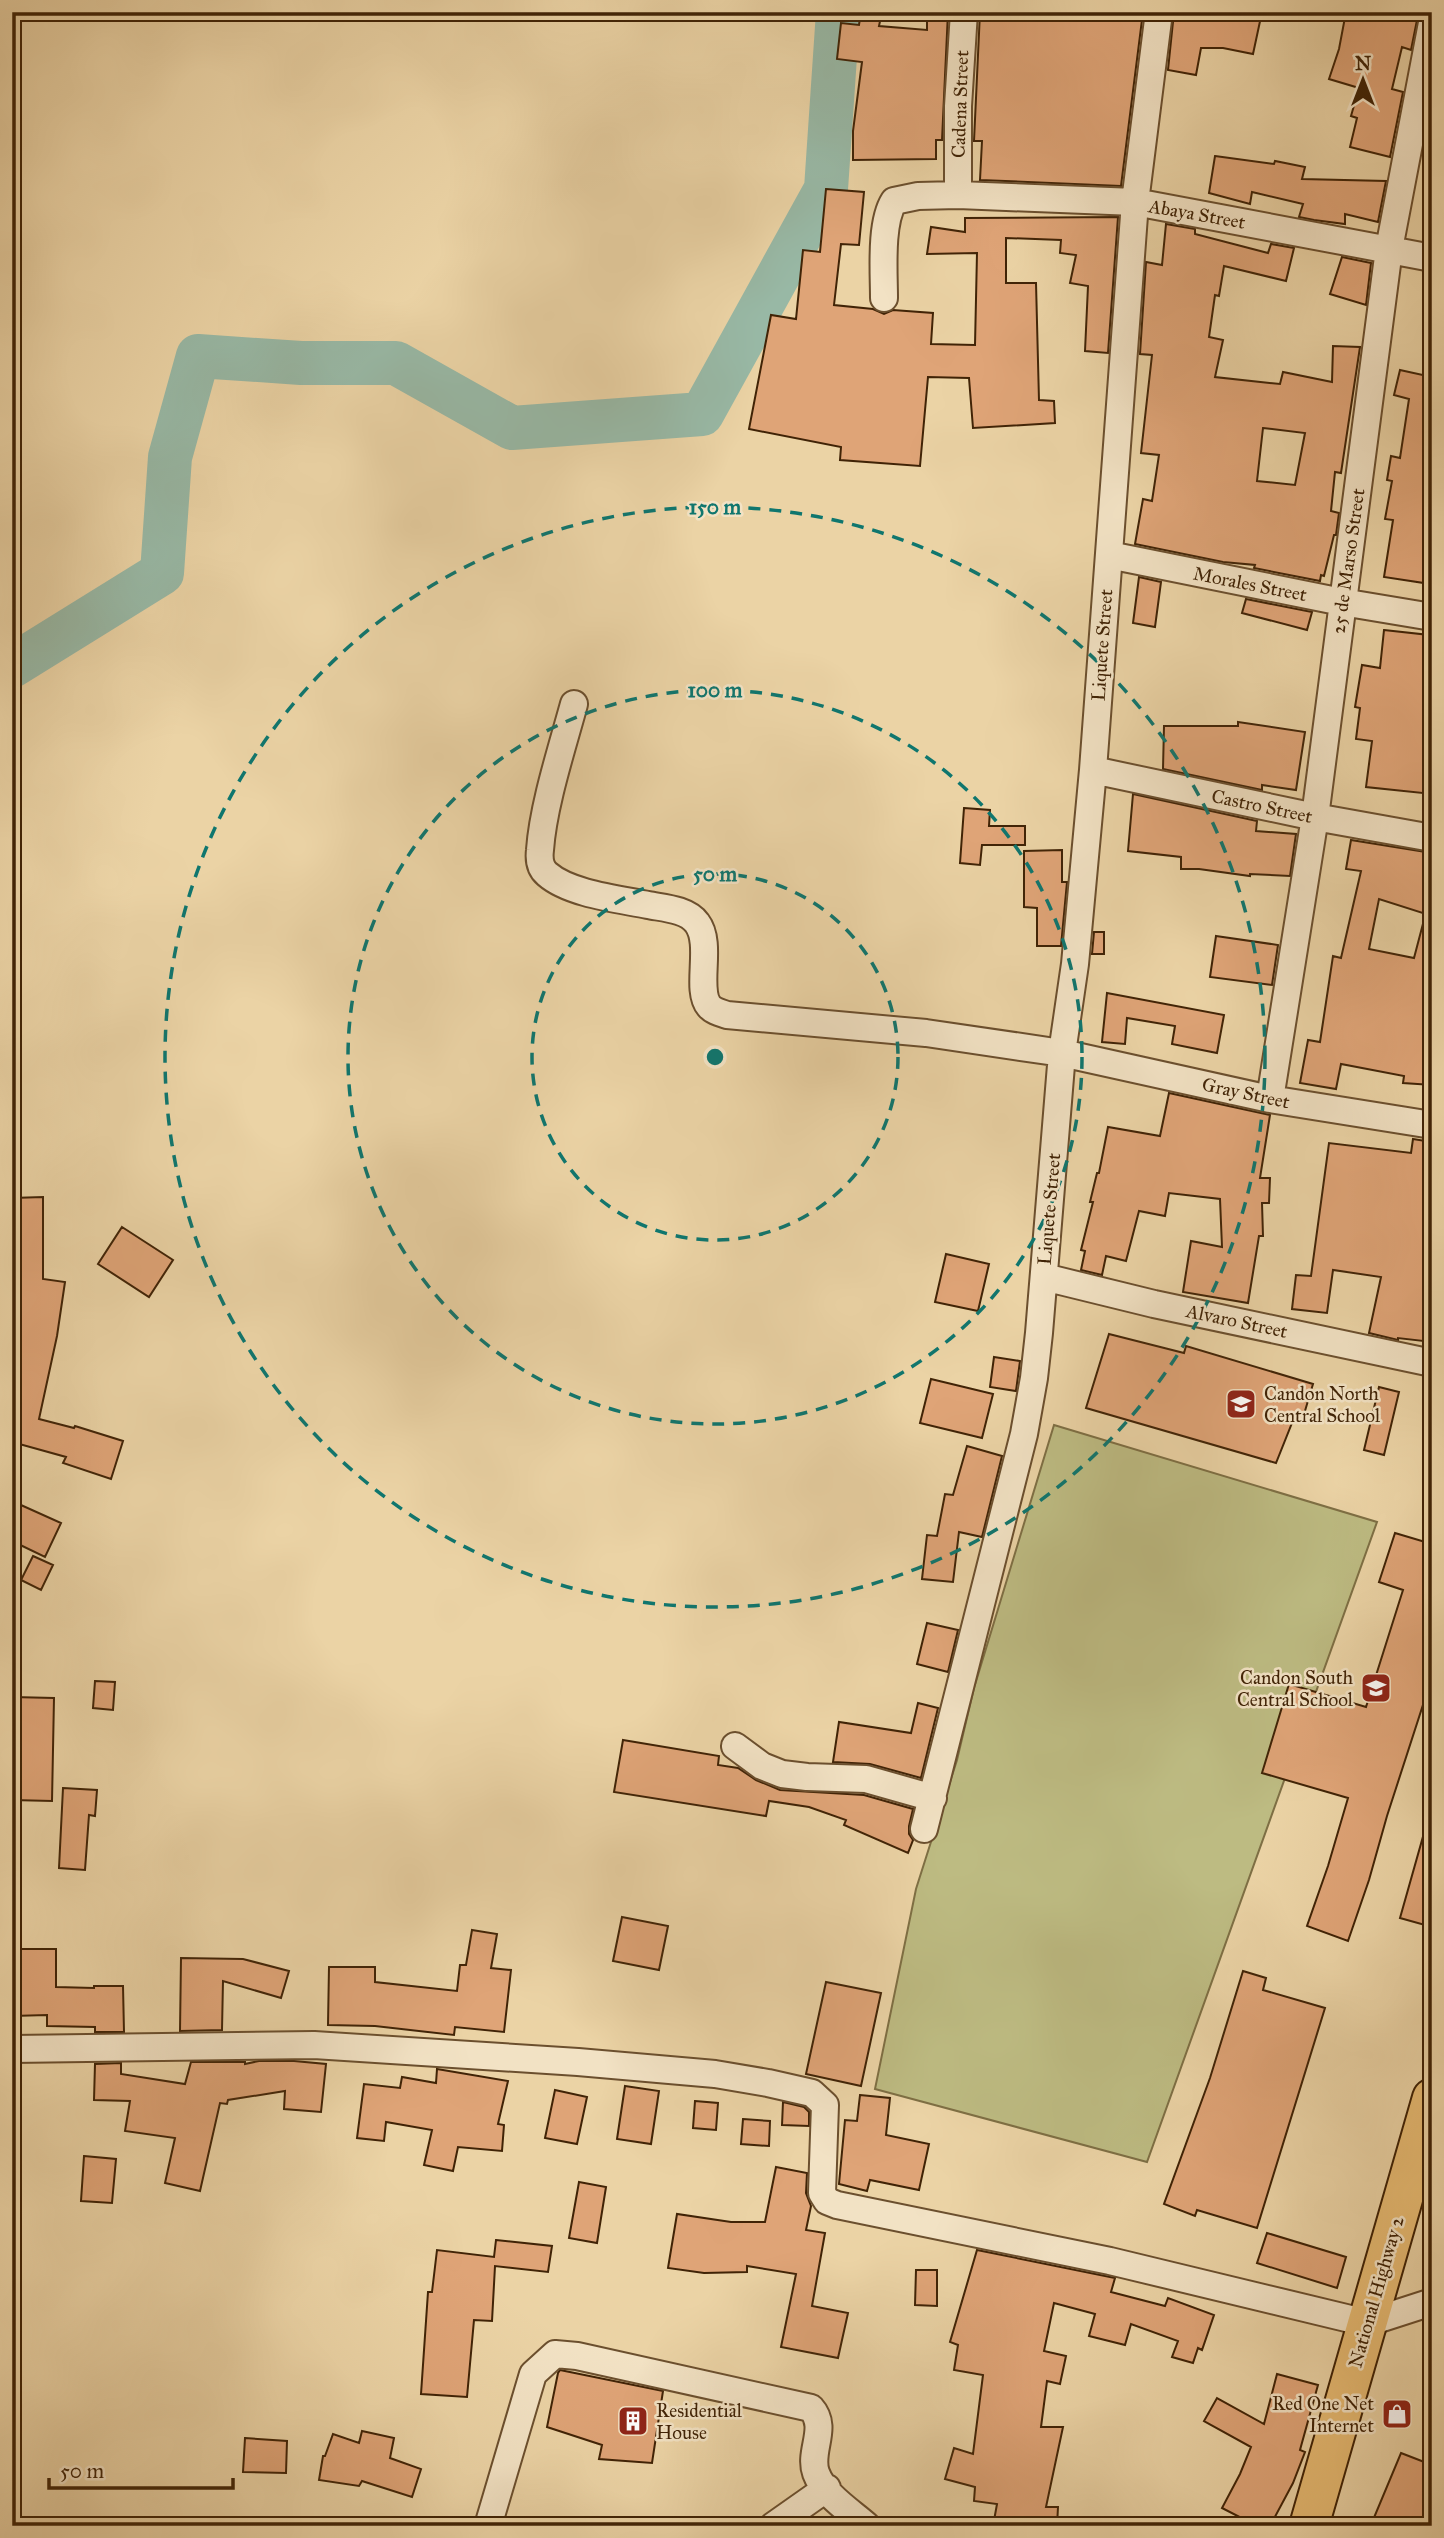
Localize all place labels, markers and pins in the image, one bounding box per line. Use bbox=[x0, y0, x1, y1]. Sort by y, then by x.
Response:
centre of rings bbox=[703, 1045, 727, 1069]
place label: Candon North Central School bbox=[1264, 1382, 1381, 1427]
school or university icon: Candon North Central School bbox=[1224, 1387, 1258, 1421]
place label: Candon South Central School bbox=[1237, 1666, 1354, 1711]
school or university icon: Candon South Central School bbox=[1359, 1671, 1393, 1705]
place label: Red One Net Internet bbox=[1272, 2392, 1374, 2437]
shop icon: Red One Net Internet bbox=[1380, 2397, 1414, 2431]
place label: Residential House bbox=[656, 2399, 743, 2444]
building icon: Residential House bbox=[616, 2404, 650, 2438]

